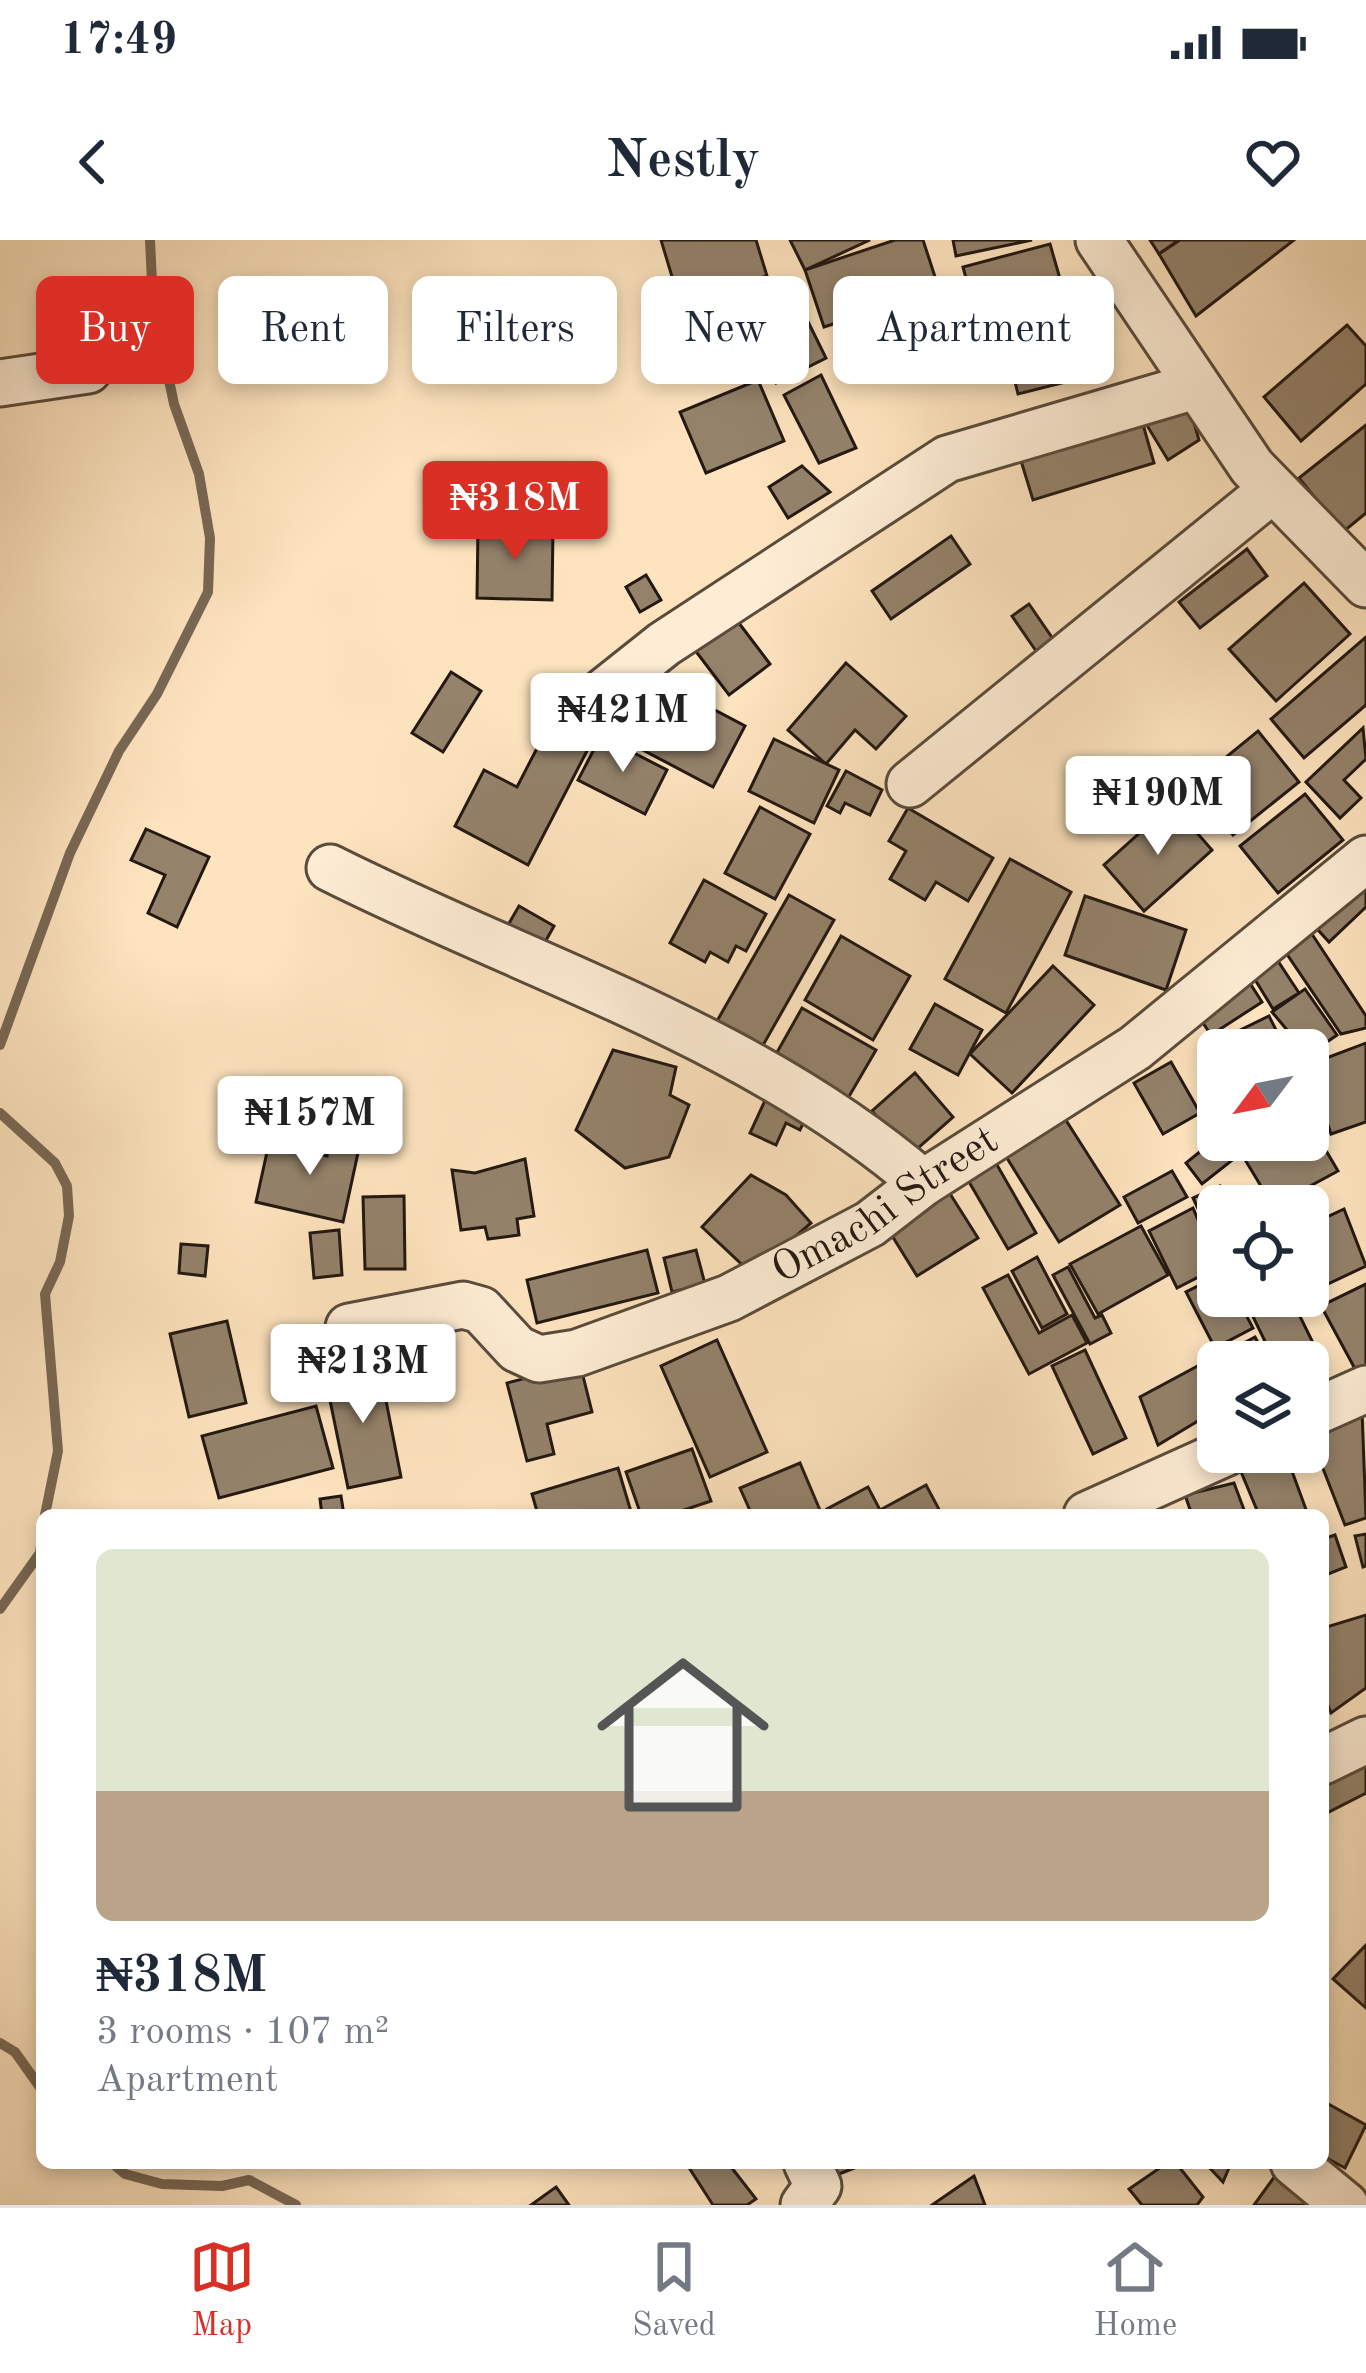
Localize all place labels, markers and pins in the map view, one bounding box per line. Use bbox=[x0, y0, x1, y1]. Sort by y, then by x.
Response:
pin: ₦318M bbox=[431, 461, 599, 563]
pin: ₦421M bbox=[539, 673, 707, 775]
pin: ₦190M bbox=[1074, 756, 1242, 858]
pin: ₦157M bbox=[226, 1076, 394, 1178]
pin: ₦213M bbox=[279, 1324, 447, 1426]

